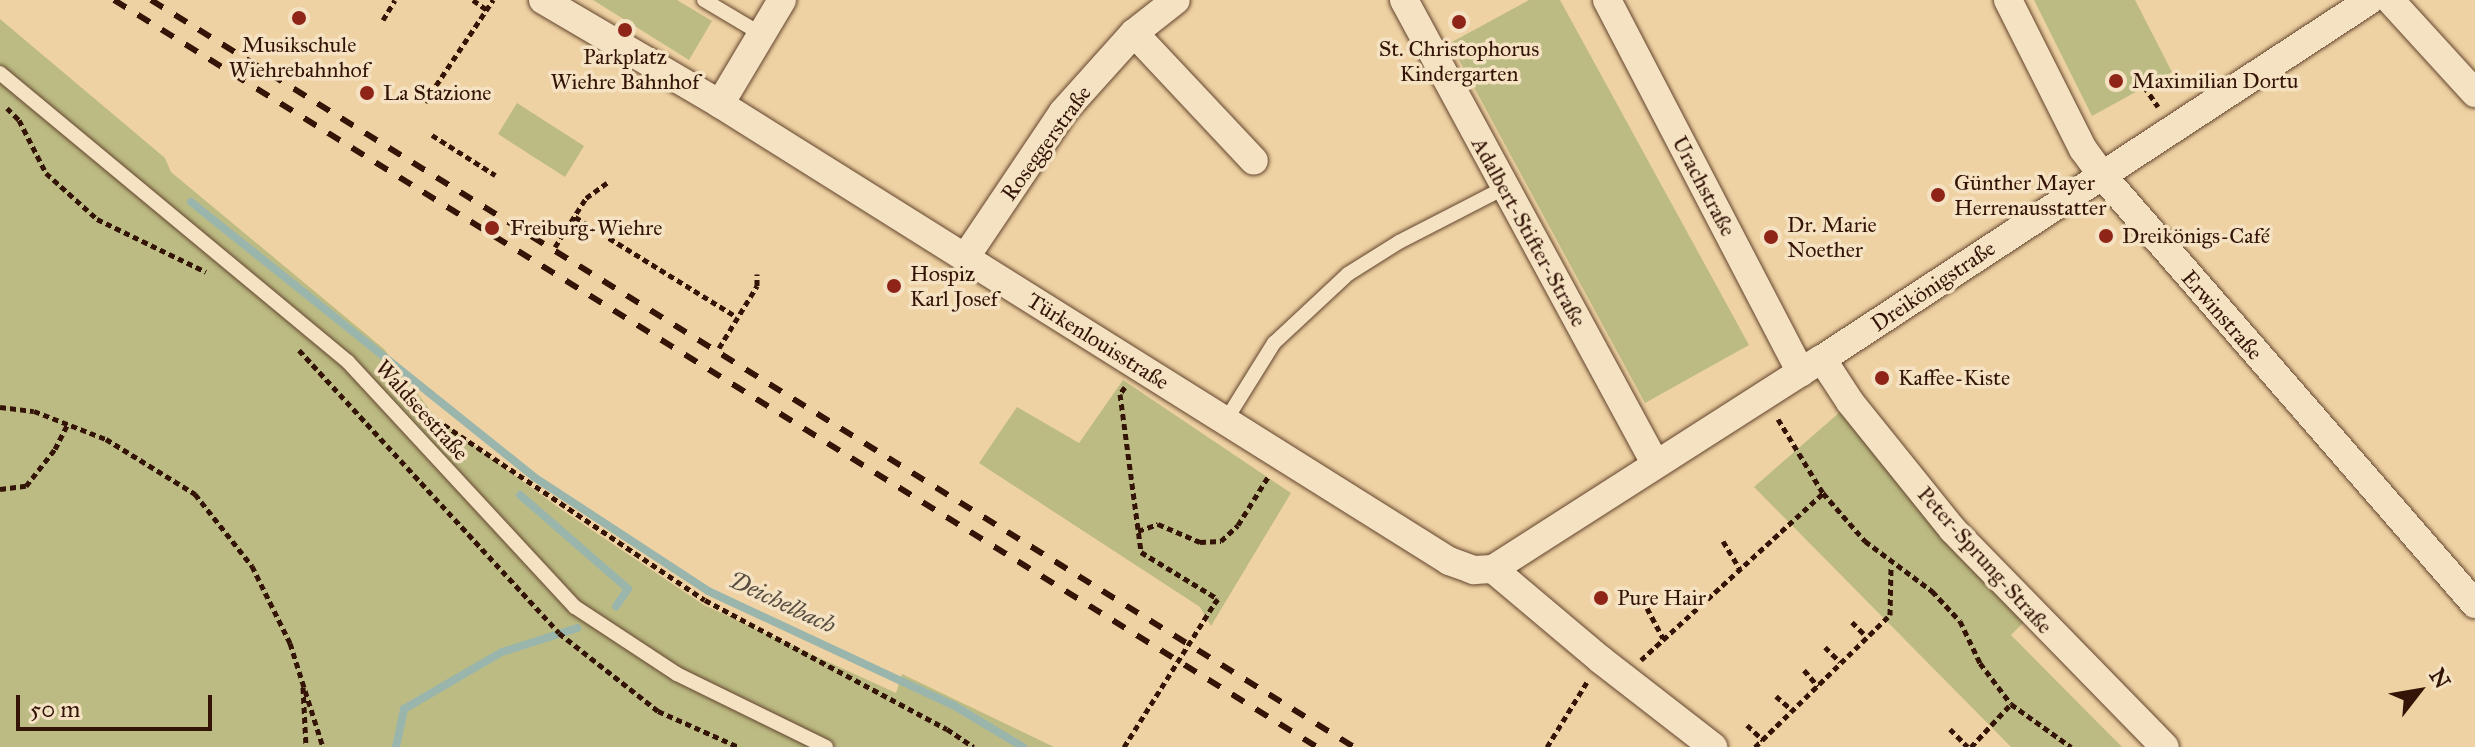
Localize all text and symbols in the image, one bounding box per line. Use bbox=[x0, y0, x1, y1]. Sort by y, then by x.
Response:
marker: Musikschule Wiehrebahnhof bbox=[290, 9, 308, 27]
marker: St. Christophorus Kindergarten bbox=[1450, 13, 1468, 31]
marker: Parkplatz Wiehre Bahnhof bbox=[616, 21, 634, 39]
place label: Musikschule Wiehrebahnhof bbox=[229, 31, 369, 82]
place label: St. Christophorus Kindergarten bbox=[1379, 35, 1539, 86]
place label: Parkplatz Wiehre Bahnhof bbox=[551, 43, 699, 94]
place label: Maximilian Dortu bbox=[2132, 68, 2299, 94]
marker: Maximilian Dortu bbox=[2107, 72, 2125, 90]
place label: La Stazione bbox=[383, 80, 491, 106]
street label: Roseggerstraße bbox=[995, 80, 1097, 206]
marker: La Stazione bbox=[358, 84, 376, 102]
street label: Urachstraße bbox=[1667, 131, 1741, 241]
street label: Adalbert-Stifter-Straße bbox=[1466, 133, 1592, 331]
place label: Günther Mayer Herrenausstatter bbox=[1954, 169, 2107, 220]
marker: Günther Mayer Herrenausstatter bbox=[1929, 186, 1947, 204]
place label: Dr. Marie Noether bbox=[1787, 211, 1877, 262]
place label: Freiburg-Wiehre bbox=[510, 215, 662, 241]
marker: Freiburg-Wiehre bbox=[481, 217, 503, 239]
place label: Dreikönigs-Café bbox=[2122, 223, 2270, 249]
marker: Dreikönigs-Café bbox=[2097, 227, 2115, 245]
marker: Dr. Marie Noether bbox=[1762, 228, 1780, 246]
street label: Dreikönigstraße bbox=[1866, 235, 2000, 337]
place label: Hospiz Karl Josef bbox=[910, 260, 998, 312]
street label: Erwinstraße bbox=[2176, 265, 2268, 365]
marker: Hospiz Karl Josef bbox=[885, 277, 903, 295]
street label: Türkenlouisstraße bbox=[1022, 287, 1174, 395]
street label: Waldseestraße bbox=[370, 354, 474, 466]
place label: Kaffee-Kiste bbox=[1898, 365, 2010, 391]
marker: Kaffee-Kiste bbox=[1873, 369, 1891, 387]
street label: Peter-Sprung-Straße bbox=[1912, 481, 2058, 639]
water label: Deichelbach bbox=[724, 566, 840, 640]
place label: Pure Hair bbox=[1617, 585, 1706, 611]
marker: Pure Hair bbox=[1592, 589, 1610, 607]
north arrow bbox=[2379, 651, 2459, 731]
text: N bbox=[2424, 663, 2456, 693]
scale bar bbox=[20, 679, 216, 729]
text: 50 m bbox=[30, 694, 80, 724]

